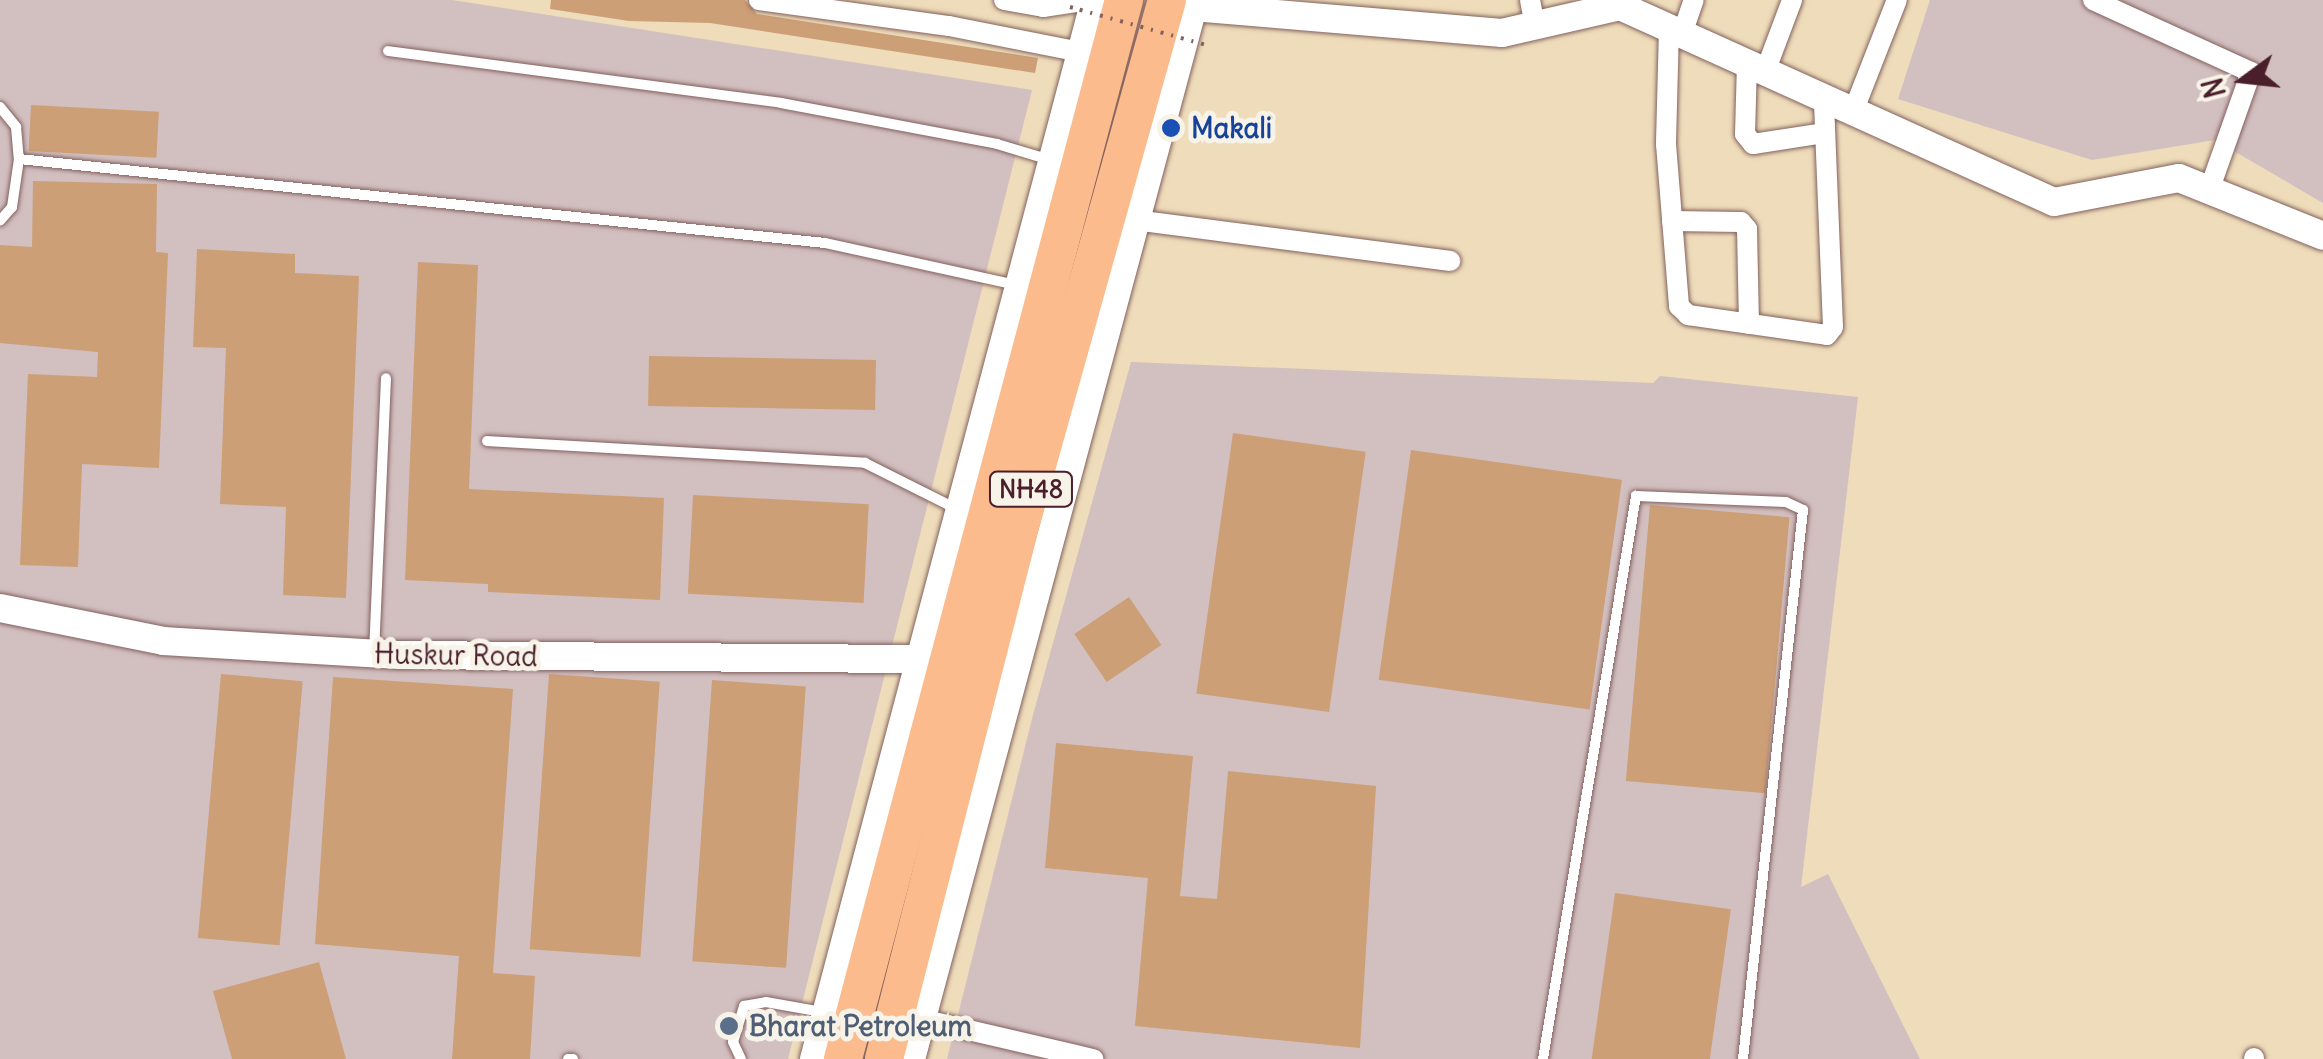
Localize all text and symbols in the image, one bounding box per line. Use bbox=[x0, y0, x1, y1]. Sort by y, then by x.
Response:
north arrow bbox=[2193, 30, 2293, 130]
text: N bbox=[2194, 74, 2234, 102]
place label: Makali bbox=[1191, 111, 1272, 145]
marker: Makali bbox=[1160, 117, 1182, 139]
road number: NH48 bbox=[988, 469, 1074, 509]
street label: Huskur Road bbox=[374, 637, 538, 673]
place label: Bharat Petroleum bbox=[749, 1009, 972, 1043]
marker: Bharat Petroleum bbox=[718, 1015, 740, 1037]

